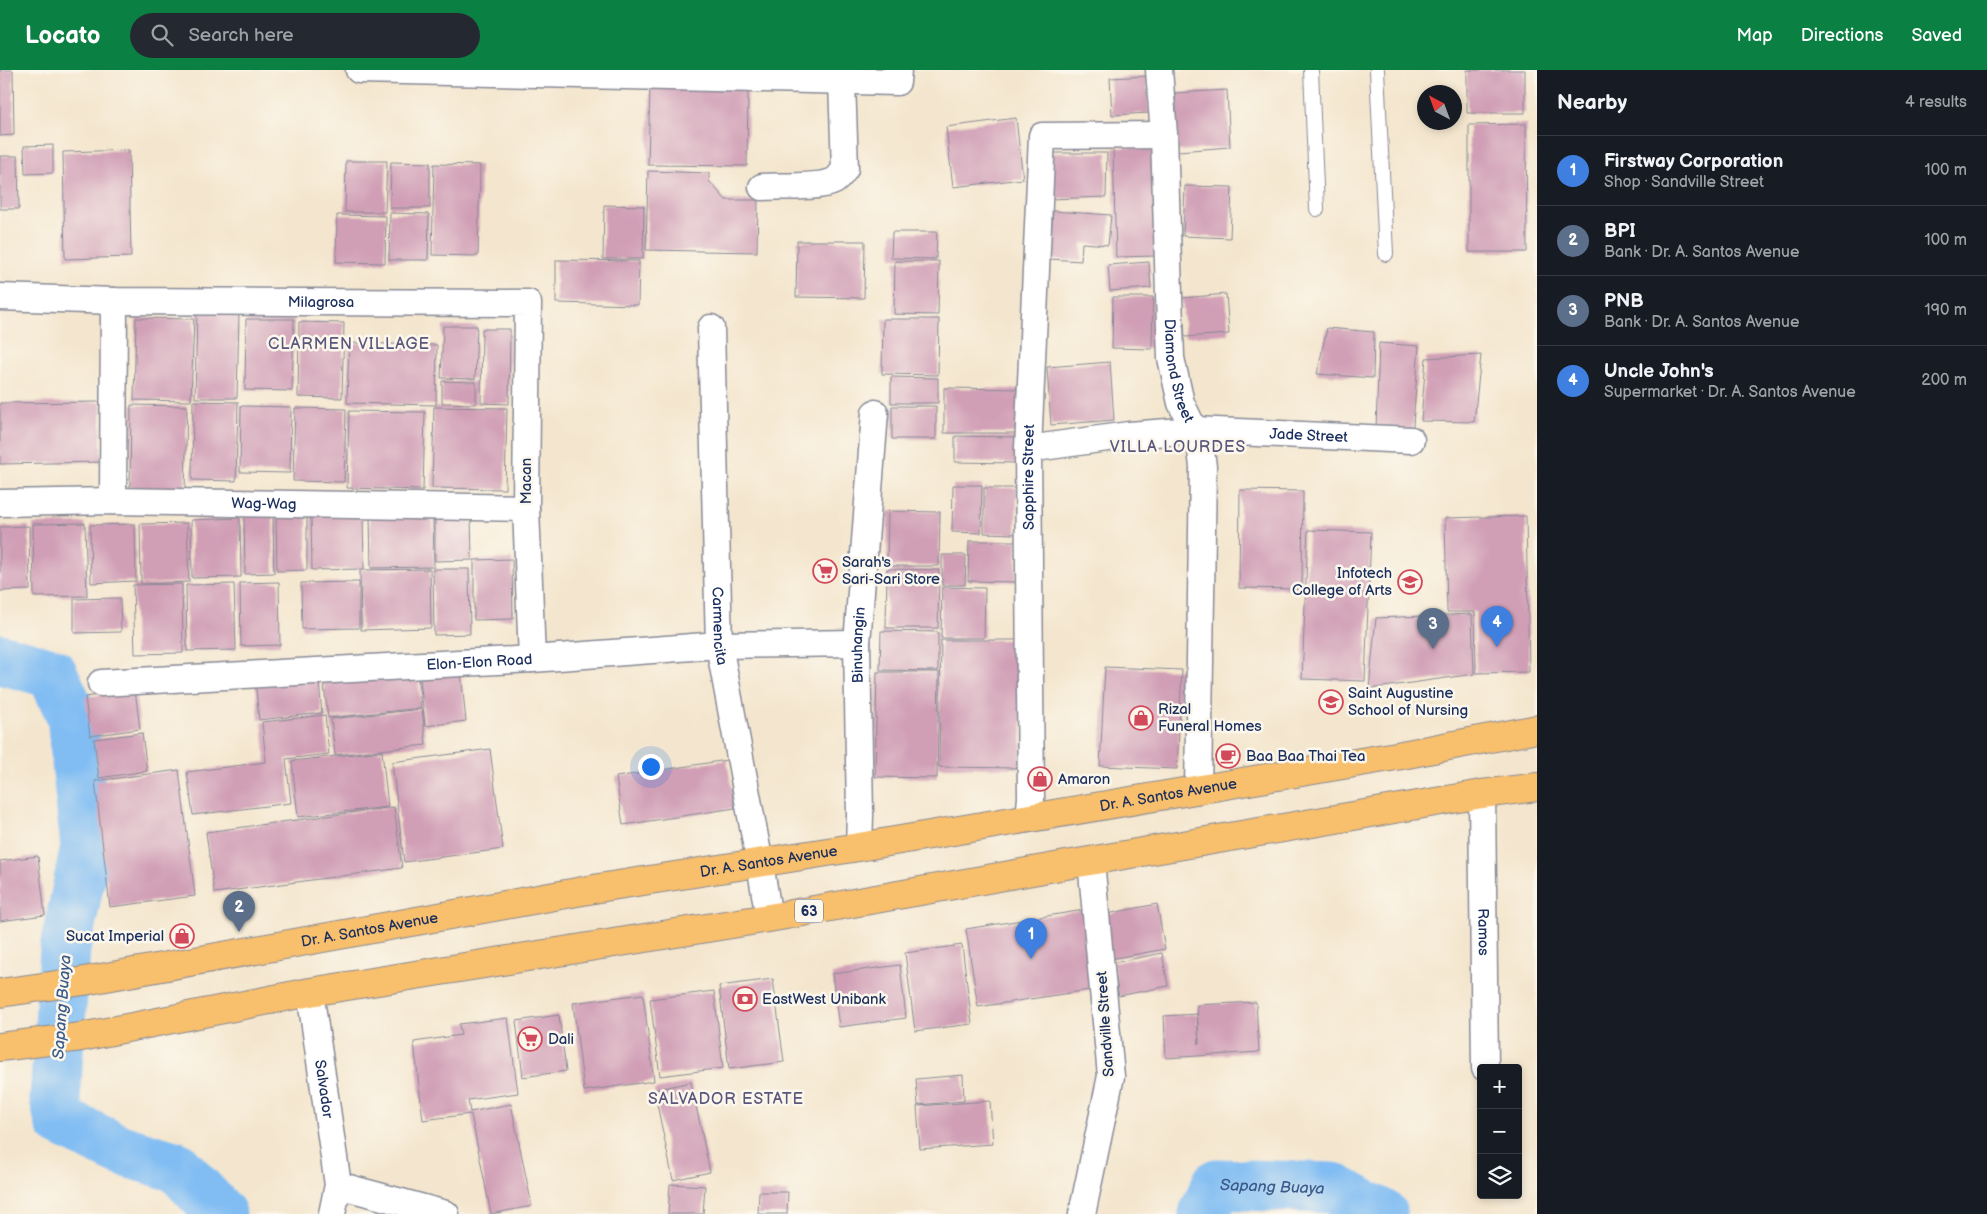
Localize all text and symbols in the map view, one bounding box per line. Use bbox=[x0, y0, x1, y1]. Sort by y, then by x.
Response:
search box bbox=[130, 13, 480, 58]
text: Locato bbox=[25, 21, 100, 50]
icon: search bbox=[148, 21, 176, 49]
text: Search here bbox=[188, 24, 294, 47]
text: Map bbox=[1737, 25, 1773, 46]
text: Directions bbox=[1801, 25, 1883, 46]
text: Saved bbox=[1911, 25, 1962, 46]
north arrow bbox=[1417, 85, 1462, 130]
text: Nearby bbox=[1557, 90, 1627, 115]
text: 4 results bbox=[1905, 93, 1967, 112]
text: Firstway Corporation bbox=[1604, 150, 1783, 173]
text: 1 bbox=[1570, 161, 1576, 180]
text: 100 m bbox=[1924, 161, 1967, 180]
text: Shop · Sandville Street bbox=[1604, 173, 1764, 192]
text: BPI bbox=[1604, 220, 1636, 243]
text: 2 bbox=[1568, 231, 1578, 250]
text: 100 m bbox=[1924, 231, 1967, 250]
text: Bank · Dr. A. Santos Avenue bbox=[1604, 243, 1799, 262]
text: PNB bbox=[1604, 290, 1644, 313]
street label: Milagrosa bbox=[288, 293, 354, 312]
text: 3 bbox=[1568, 301, 1578, 320]
text: 190 m bbox=[1925, 301, 1967, 320]
text: Bank · Dr. A. Santos Avenue bbox=[1604, 313, 1799, 332]
street label: Diamond Street bbox=[1160, 318, 1198, 426]
district label: CLARMEN VILLAGE bbox=[268, 335, 430, 354]
text: Uncle John's bbox=[1604, 360, 1714, 383]
text: 4 bbox=[1568, 371, 1578, 390]
text: 200 m bbox=[1921, 371, 1967, 390]
text: Supermarket · Dr. A. Santos Avenue bbox=[1604, 383, 1856, 402]
street label: Sapphire Street bbox=[1019, 423, 1039, 530]
street label: Jade Street bbox=[1269, 424, 1349, 447]
district label: VILLA LOURDES bbox=[1110, 438, 1246, 457]
street label: Macan bbox=[517, 458, 536, 504]
street label: Wag-Wag bbox=[231, 494, 297, 514]
place label: Sarah's Sari-Sari Store bbox=[842, 553, 940, 589]
supermarket icon: Sarah's Sari-Sari Store bbox=[812, 558, 838, 584]
place label: Infotech College of Arts bbox=[1292, 564, 1393, 600]
school or university icon: Infotech College of Arts bbox=[1397, 569, 1423, 595]
street label: Carmencita bbox=[708, 586, 732, 667]
street label: Binuhangin bbox=[848, 606, 870, 683]
pin: 4 bbox=[1481, 606, 1513, 647]
pin: 3 bbox=[1417, 608, 1449, 649]
street label: Elon-Elon Road bbox=[426, 650, 533, 675]
place label: Saint Augustine School of Nursing bbox=[1348, 684, 1468, 720]
school or university icon: Saint Augustine School of Nursing bbox=[1318, 689, 1344, 715]
place label: Rizal Funeral Homes bbox=[1158, 700, 1262, 736]
shop icon: Rizal Funeral Homes bbox=[1128, 705, 1154, 731]
cafe icon: Baa Baa Thai Tea bbox=[1215, 743, 1241, 769]
place label: Baa Baa Thai Tea bbox=[1246, 747, 1366, 766]
your location bbox=[638, 754, 664, 780]
shop icon: Amaron bbox=[1027, 766, 1053, 792]
place label: Amaron bbox=[1058, 770, 1110, 789]
street label: Dr. A. Santos Avenue bbox=[1098, 774, 1238, 816]
street label: Dr. A. Santos Avenue bbox=[699, 841, 839, 882]
pin: 2 bbox=[223, 891, 255, 932]
road number: 63 bbox=[795, 899, 823, 922]
street label: Dr. A. Santos Avenue bbox=[300, 908, 440, 952]
street label: Ramos bbox=[1473, 908, 1493, 956]
pin: 1 bbox=[1015, 918, 1047, 959]
shop icon: Sucat Imperial bbox=[169, 923, 195, 949]
place label: Sucat Imperial bbox=[66, 927, 164, 946]
water label: Sapang Buaya bbox=[49, 954, 76, 1060]
street label: Sandville Street bbox=[1092, 970, 1119, 1077]
bank icon: EastWest Unibank bbox=[732, 986, 758, 1012]
place label: EastWest Unibank bbox=[762, 990, 887, 1009]
supermarket icon: Dali bbox=[517, 1026, 543, 1052]
place label: Dali bbox=[548, 1030, 574, 1049]
street label: Salvador bbox=[310, 1058, 337, 1120]
map controls bbox=[1477, 1064, 1522, 1199]
button: + bbox=[1477, 1064, 1522, 1109]
district label: SALVADOR ESTATE bbox=[648, 1090, 804, 1109]
button: − bbox=[1477, 1109, 1522, 1154]
button: layers bbox=[1477, 1154, 1522, 1199]
water label: Sapang Buaya bbox=[1220, 1176, 1325, 1199]

